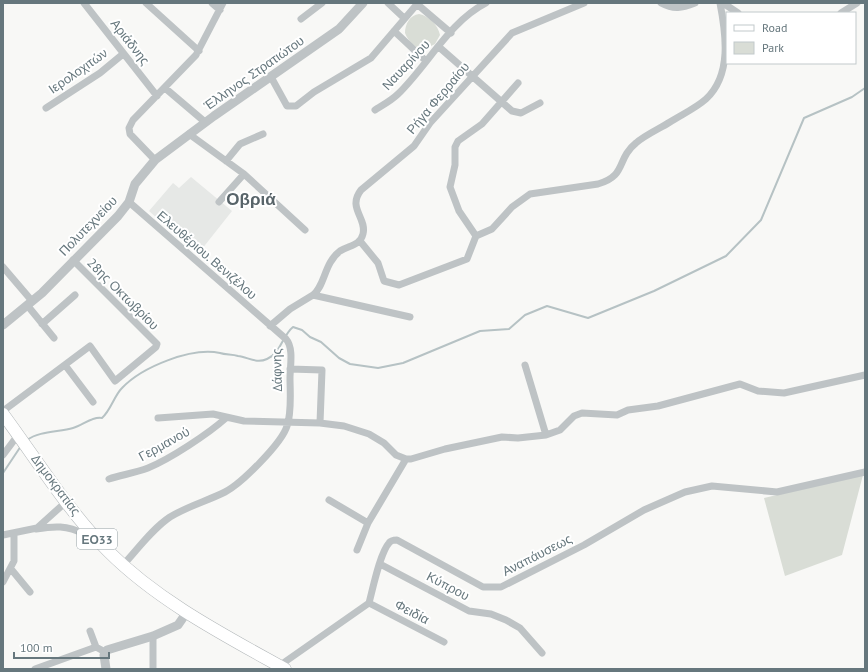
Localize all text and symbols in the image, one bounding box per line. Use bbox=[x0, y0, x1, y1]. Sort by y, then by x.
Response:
legend bbox=[726, 12, 856, 64]
street label: Αριάδνης bbox=[107, 16, 153, 68]
text: Road bbox=[762, 20, 787, 35]
street label: Έλληνος Στρατιώτου bbox=[200, 32, 307, 115]
street label: Ναυαρίνου bbox=[378, 36, 434, 94]
text: Park bbox=[762, 40, 784, 55]
street label: Ιερολοχιτών bbox=[45, 44, 111, 98]
street label: Ρήγα Φερραίου bbox=[403, 58, 473, 138]
district label: Οβριά bbox=[226, 188, 276, 210]
street label: Πολυτεχνείου bbox=[55, 192, 121, 260]
street label: Ελευθέριου. Βενιζέλου bbox=[153, 207, 261, 303]
street label: 28ης Οκτωβρίου bbox=[83, 254, 163, 334]
street label: Δάφνης bbox=[268, 348, 286, 392]
street label: Γερμανού bbox=[135, 423, 193, 465]
street label: Δημοκρατίας bbox=[27, 451, 85, 519]
road number: ΕΟ33 bbox=[77, 529, 117, 549]
street label: Αναπάυσεως bbox=[499, 530, 575, 580]
street label: Κύπρου bbox=[424, 568, 472, 604]
street label: Φειδία bbox=[392, 596, 433, 628]
scale bar bbox=[14, 634, 109, 660]
text: 100 m bbox=[20, 640, 53, 655]

